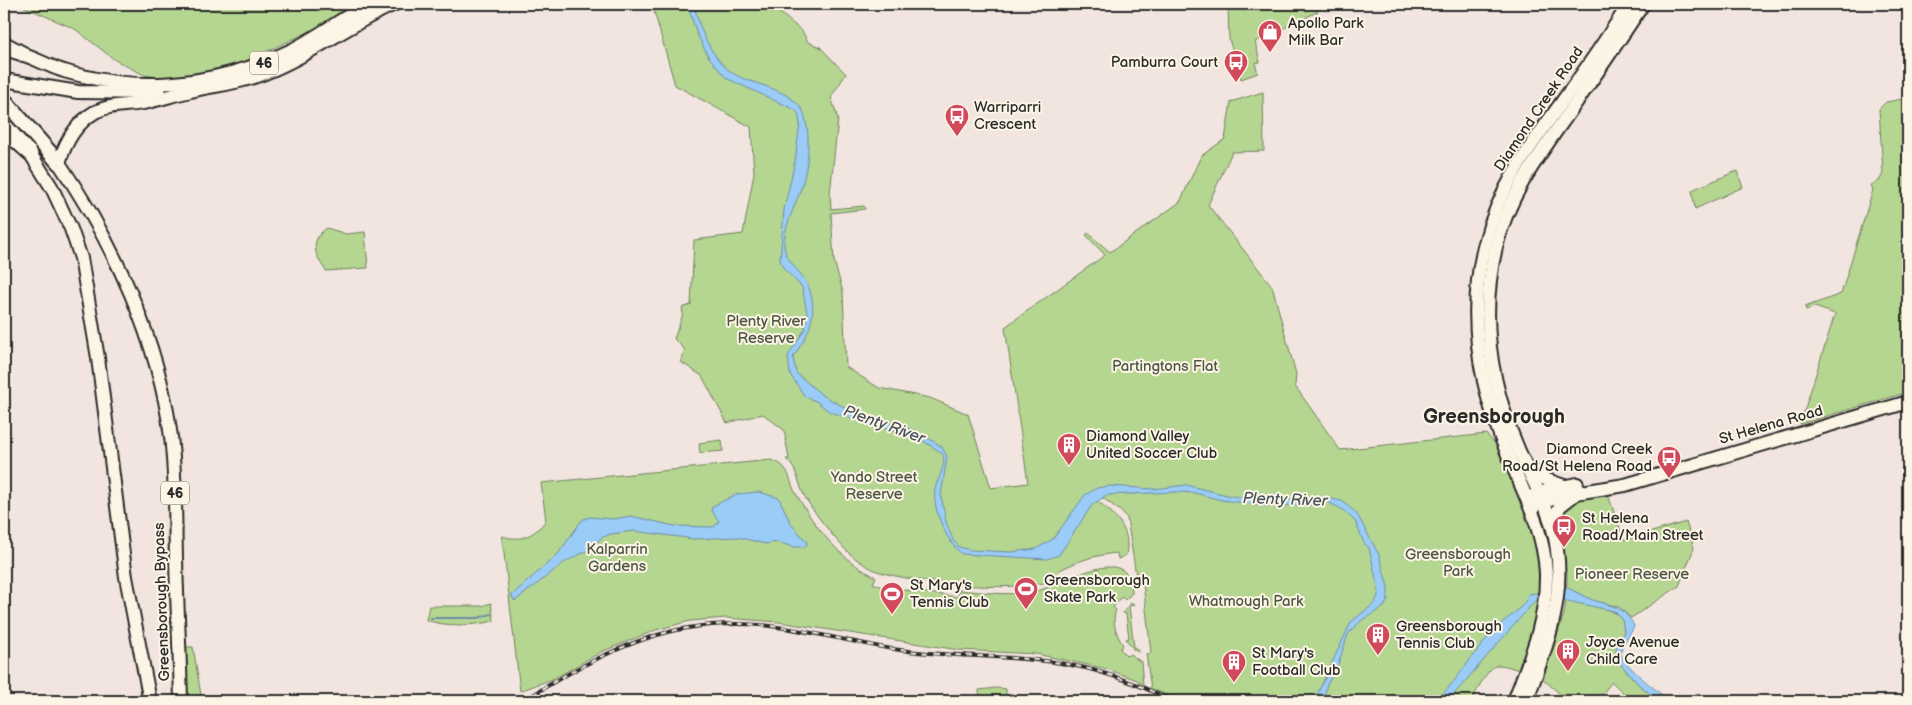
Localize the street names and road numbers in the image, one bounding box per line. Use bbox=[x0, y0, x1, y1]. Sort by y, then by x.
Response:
street label: Diamond Creek Road bbox=[1490, 43, 1588, 175]
road number: 46 bbox=[250, 52, 278, 74]
street label: St Helena Road bbox=[1717, 401, 1825, 449]
road number: 46 bbox=[161, 482, 189, 504]
street label: Greensborough Bypass bbox=[150, 522, 174, 682]

